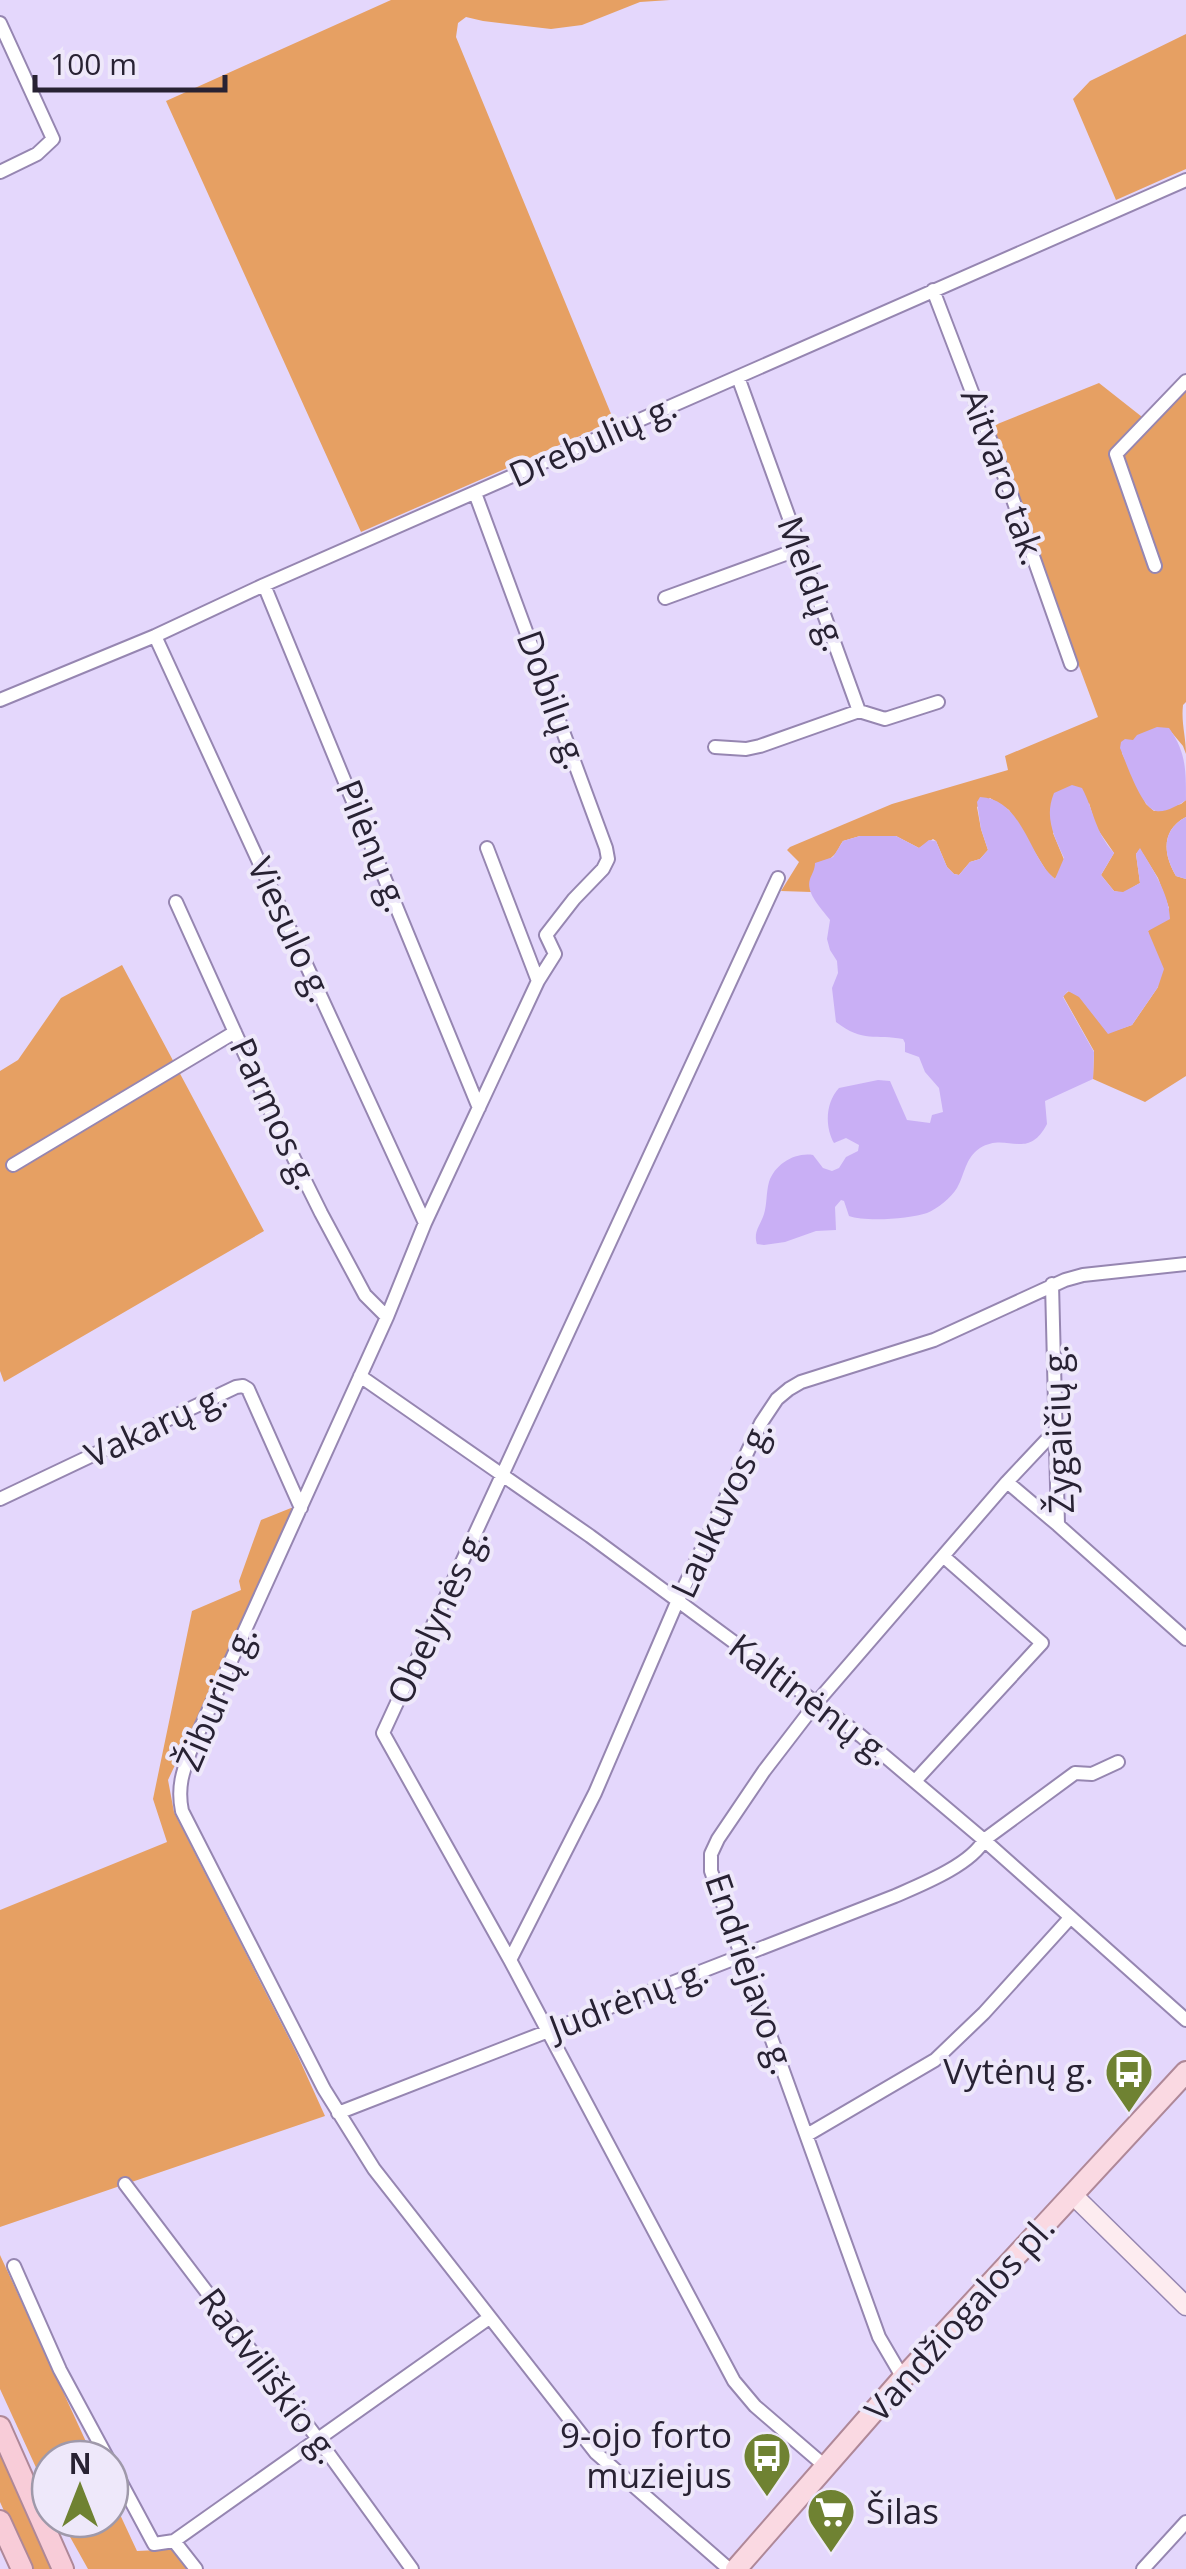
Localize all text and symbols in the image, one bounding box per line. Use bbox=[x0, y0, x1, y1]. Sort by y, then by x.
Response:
scale bar bbox=[35, 30, 225, 92]
text: 100 m bbox=[50, 43, 137, 84]
street label: Drebulių g. bbox=[501, 382, 684, 497]
street label: Aitvaro tak. bbox=[951, 382, 1058, 571]
street label: Meldų g. bbox=[767, 510, 859, 657]
street label: Dobilų g. bbox=[507, 624, 600, 775]
street label: Pilėnų g. bbox=[326, 772, 421, 918]
street label: Viesulo g. bbox=[237, 849, 345, 1009]
street label: Parmos g. bbox=[220, 1030, 331, 1197]
street label: Žygaičių g. bbox=[1031, 1344, 1084, 1514]
street label: Vakarų g. bbox=[77, 1371, 234, 1478]
street label: Laukuvos g. bbox=[659, 1412, 782, 1605]
street label: Obelynės g. bbox=[375, 1519, 498, 1711]
street label: Žiburių g. bbox=[164, 1618, 267, 1777]
street label: Kaltinėnų g. bbox=[720, 1622, 902, 1775]
street label: Endriejavo g. bbox=[695, 1867, 808, 2080]
street label: Judrėnų g. bbox=[540, 1947, 715, 2051]
bus stop icon: Vytėnų g. bbox=[1103, 2046, 1155, 2114]
place label: Vytėnų g. bbox=[943, 2047, 1094, 2094]
street label: Vandžiogalos pl. bbox=[853, 2205, 1064, 2431]
street label: Radviliškio g. bbox=[189, 2278, 352, 2473]
place label: 9-ojo forto muziejus bbox=[560, 2411, 732, 2498]
bus stop icon: 9-ojo forto muziejus bbox=[741, 2430, 793, 2498]
north arrow bbox=[30, 2439, 130, 2539]
text: N bbox=[69, 2444, 91, 2482]
supermarket icon: Šilas bbox=[805, 2486, 857, 2554]
place label: Šilas bbox=[866, 2487, 939, 2534]

